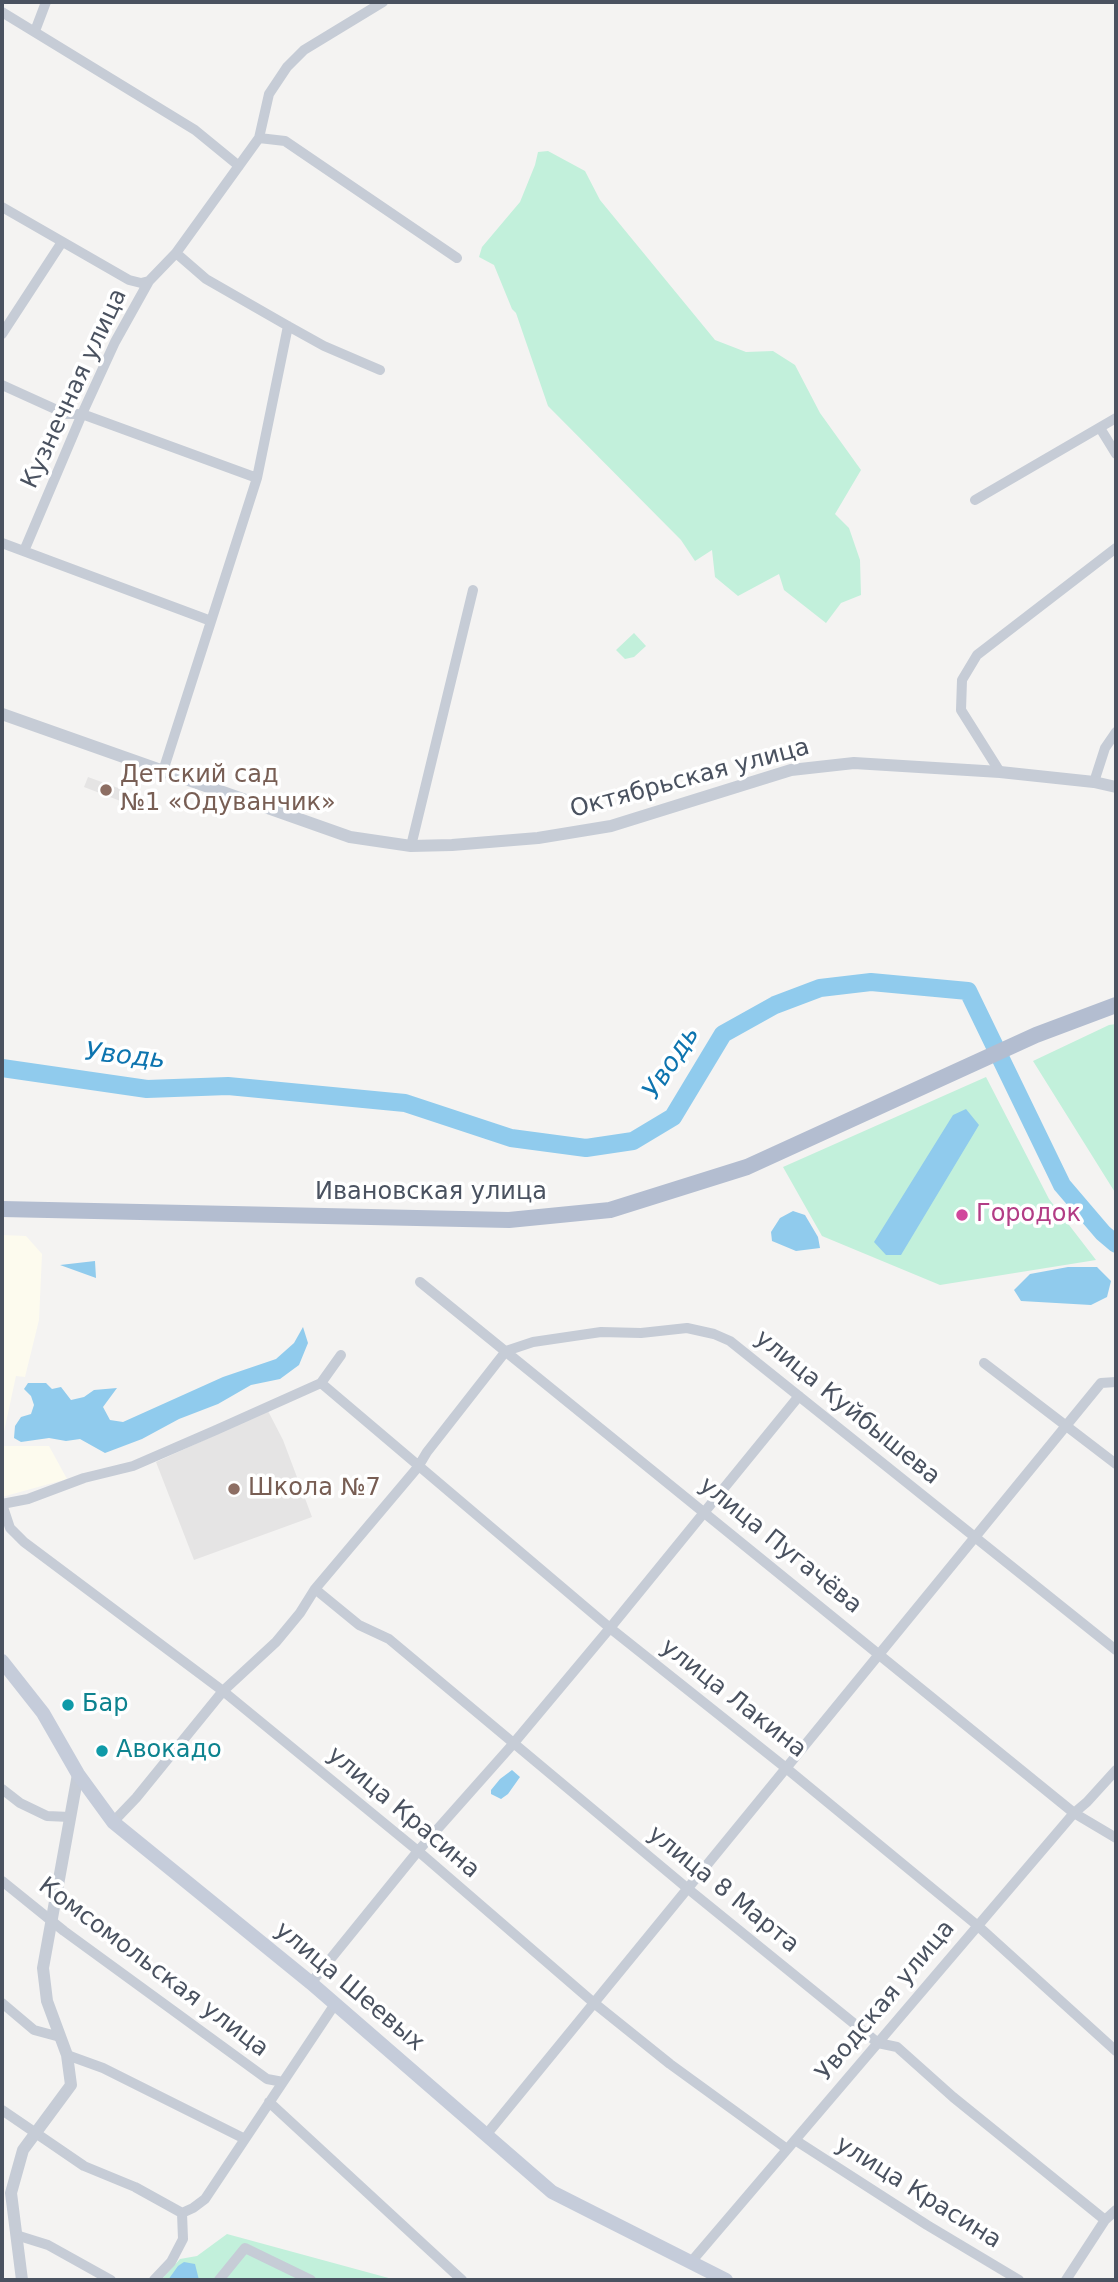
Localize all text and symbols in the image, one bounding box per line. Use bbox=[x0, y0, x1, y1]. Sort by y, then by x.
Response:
street label: Кузнечная улица bbox=[16, 284, 134, 494]
street label: Октябрьская улица bbox=[567, 733, 813, 825]
place label: Детский сад №1 «Одуванчик» bbox=[120, 762, 336, 818]
marker: Детский сад №1 «Одуванчик» bbox=[98, 782, 114, 798]
water label: Уводь bbox=[637, 1021, 707, 1105]
water label: Уводь bbox=[83, 1037, 167, 1077]
street label: Ивановская улица bbox=[315, 1179, 547, 1207]
place label: Городок bbox=[976, 1201, 1081, 1229]
marker: Городок bbox=[954, 1207, 970, 1223]
street label: улица Куйбышева bbox=[749, 1324, 945, 1492]
street label: улица Пугачёва bbox=[693, 1472, 867, 1620]
place label: Школа №7 bbox=[248, 1475, 381, 1503]
marker: Школа №7 bbox=[226, 1481, 242, 1497]
street label: улица Лакина bbox=[654, 1633, 812, 1765]
place label: Бар bbox=[82, 1691, 128, 1719]
marker: Бар bbox=[60, 1697, 76, 1713]
place label: Авокадо bbox=[116, 1737, 222, 1765]
street label: улица Красина bbox=[321, 1741, 485, 1885]
marker: Авокадо bbox=[94, 1743, 110, 1759]
street label: улица 8 Марта bbox=[642, 1820, 804, 1960]
street label: Комсомольская улица bbox=[32, 1872, 274, 2064]
street label: Уводская улица bbox=[810, 1915, 962, 2087]
street label: улица Шеевых bbox=[268, 1916, 430, 2058]
street label: улица Красина bbox=[830, 2130, 1006, 2256]

